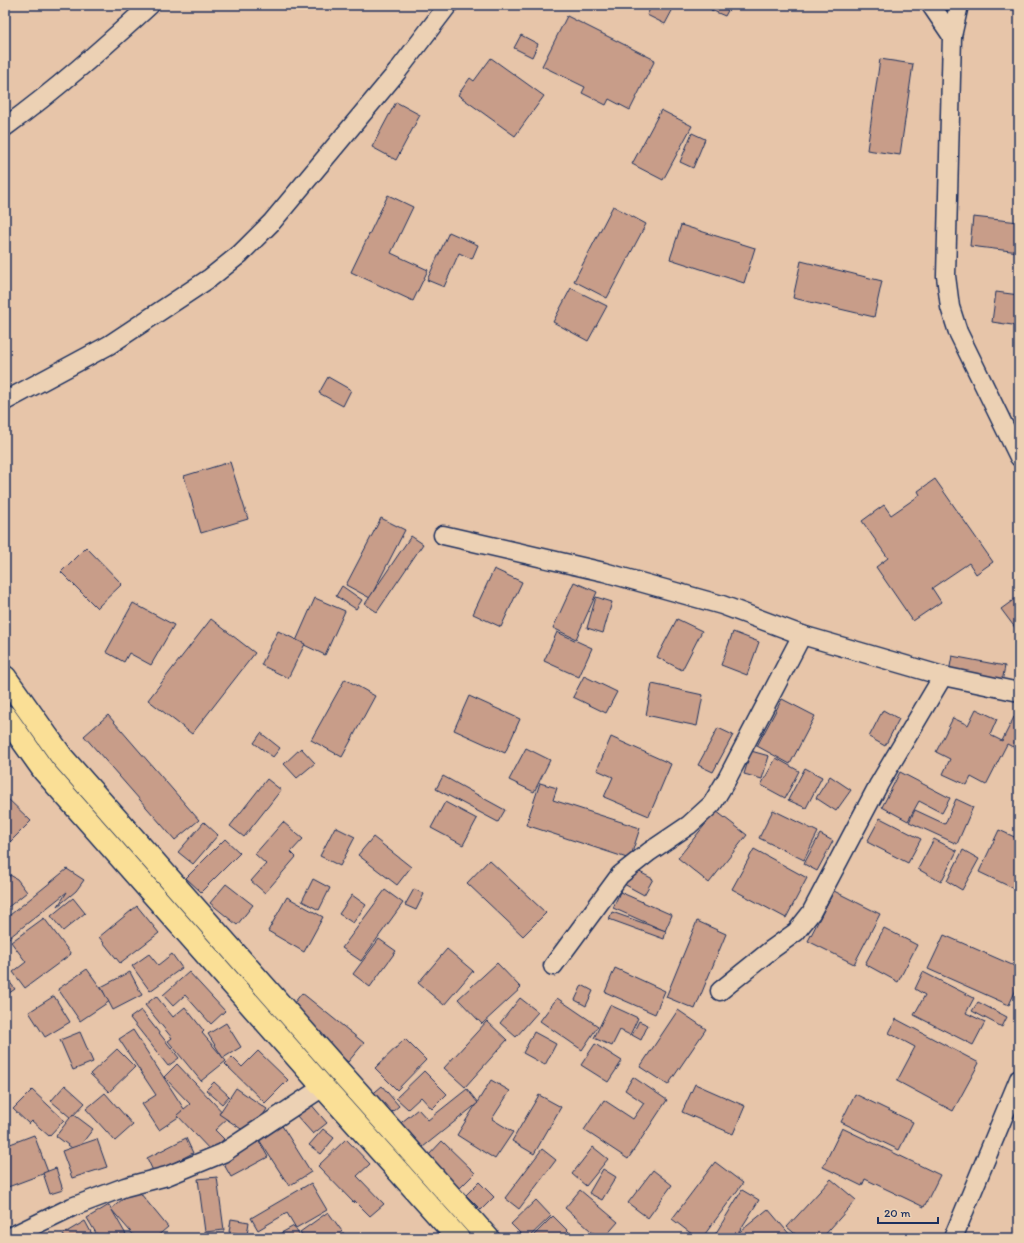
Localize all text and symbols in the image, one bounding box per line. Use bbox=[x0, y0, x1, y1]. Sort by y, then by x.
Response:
scale bar bbox=[878, 1199, 938, 1225]
text: 20 m bbox=[884, 1206, 911, 1220]

